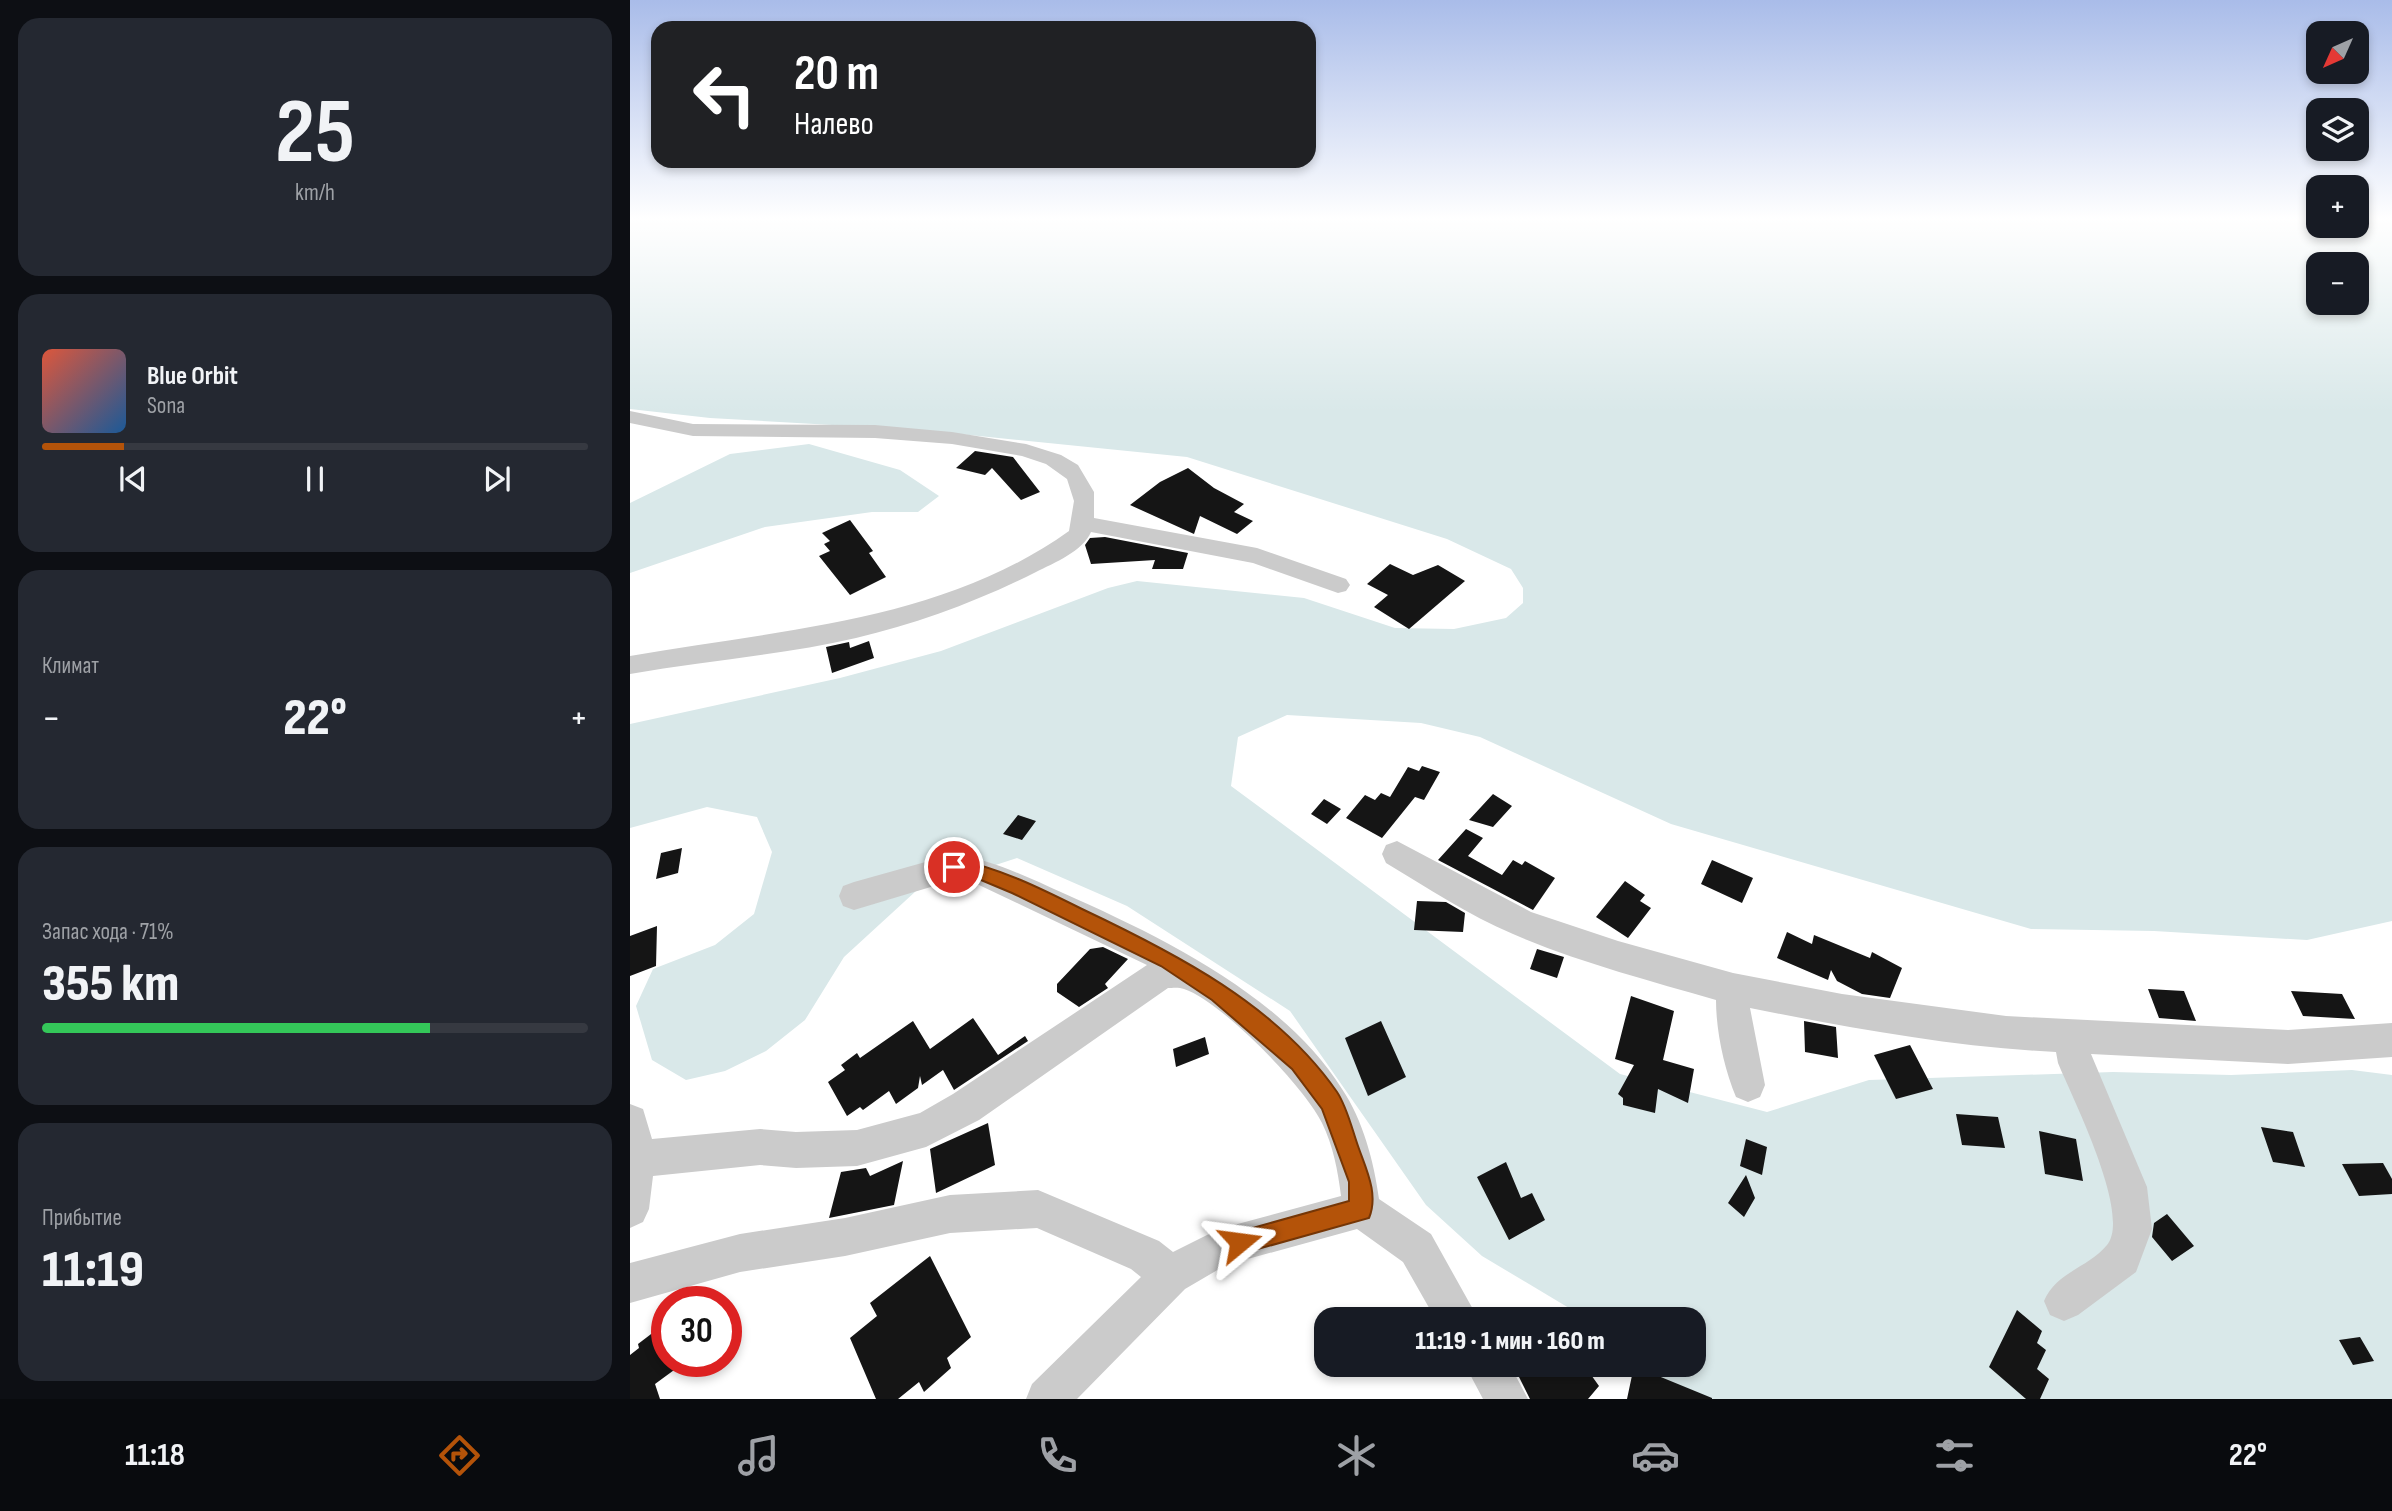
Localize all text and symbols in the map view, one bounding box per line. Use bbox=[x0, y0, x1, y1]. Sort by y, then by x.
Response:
north arrow bbox=[2306, 21, 2370, 84]
map controls bbox=[2306, 21, 2369, 315]
text: 20 m bbox=[794, 45, 879, 104]
icon: left bbox=[679, 49, 770, 140]
text: 25 bbox=[275, 79, 355, 188]
button: layers bbox=[2306, 98, 2369, 161]
text: Налево bbox=[794, 105, 874, 144]
button: + bbox=[2306, 175, 2369, 238]
text: km/h bbox=[295, 179, 335, 207]
button: − bbox=[2306, 252, 2369, 315]
text: Blue Orbit bbox=[147, 361, 238, 392]
text: Sona bbox=[147, 392, 185, 420]
icon: previous bbox=[114, 460, 152, 498]
icon: pause bbox=[296, 460, 334, 498]
icon: next bbox=[478, 460, 516, 498]
text: Климат bbox=[42, 652, 99, 680]
text: 22° bbox=[283, 687, 347, 750]
text: − bbox=[42, 696, 61, 741]
text: + bbox=[569, 696, 588, 741]
pin bbox=[924, 837, 984, 897]
icon: arrive bbox=[935, 848, 973, 886]
text: Запас хода · 71% bbox=[42, 918, 174, 946]
text: 355 km bbox=[42, 953, 179, 1016]
text: Прибытие bbox=[42, 1204, 122, 1232]
position arrow bbox=[1203, 1205, 1277, 1279]
text: 11:19 bbox=[42, 1239, 144, 1302]
speed limit sign: 30 bbox=[651, 1286, 742, 1377]
text: 11:19 · 1 мин · 160 m bbox=[1415, 1326, 1605, 1357]
icon: directions bbox=[435, 1431, 484, 1480]
icon: music bbox=[734, 1431, 783, 1480]
icon: phone bbox=[1033, 1431, 1082, 1480]
icon: climate bbox=[1332, 1431, 1381, 1480]
icon: car bbox=[1631, 1431, 1680, 1480]
icon: filters bbox=[1930, 1431, 1979, 1480]
text: 11:18 bbox=[125, 1436, 185, 1475]
text: 22° bbox=[2229, 1436, 2267, 1475]

